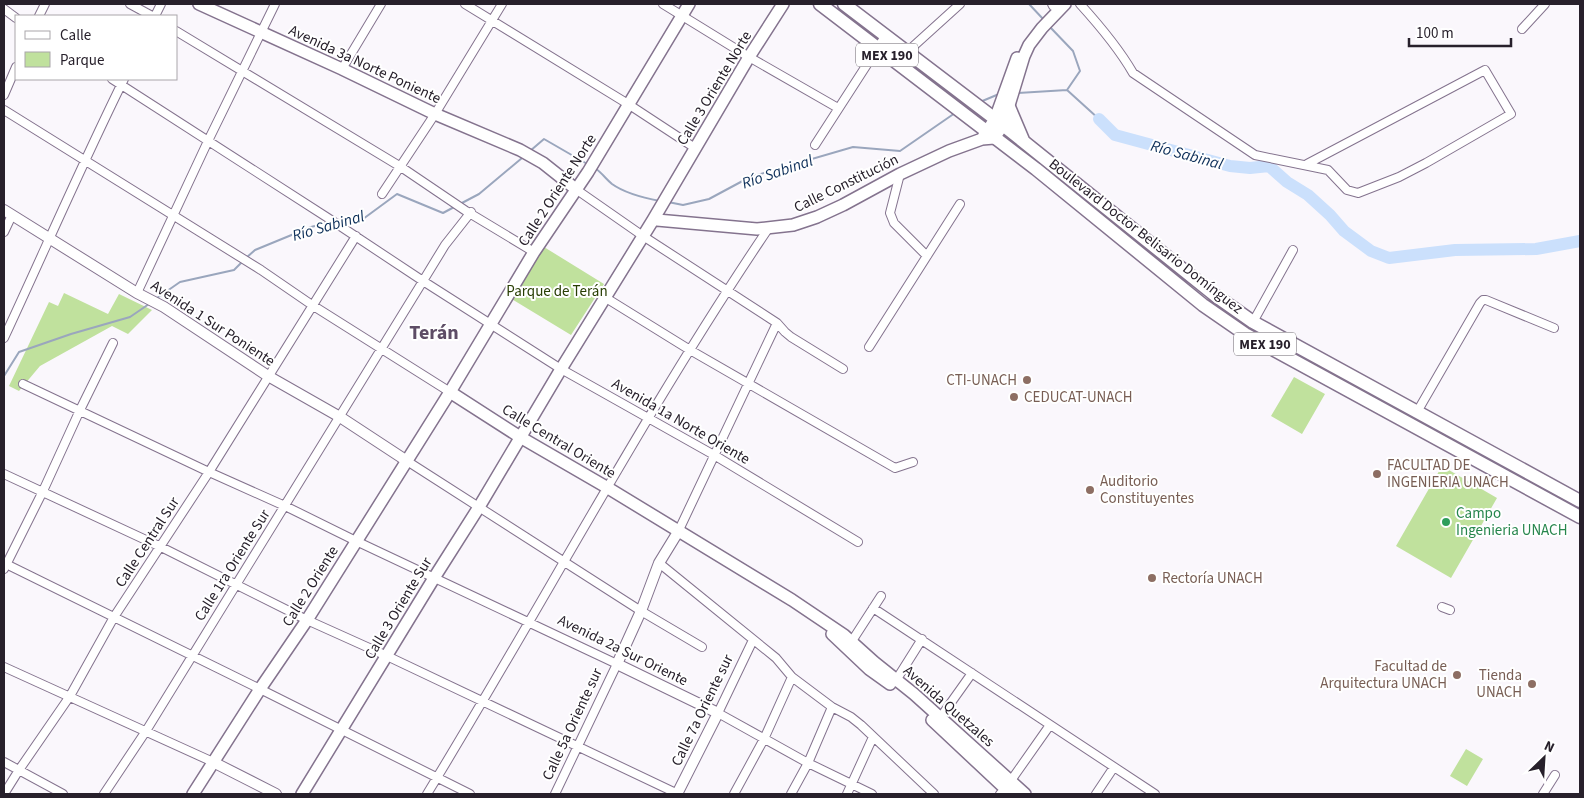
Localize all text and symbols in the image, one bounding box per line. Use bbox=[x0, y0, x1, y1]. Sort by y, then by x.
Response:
legend bbox=[15, 15, 178, 80]
scale bar bbox=[1409, 15, 1512, 47]
street label: Avenida 3a Norte Poniente bbox=[285, 20, 444, 109]
text: 100 m bbox=[1416, 23, 1454, 44]
text: Calle bbox=[60, 25, 91, 46]
street label: Calle 3 Oriente Norte bbox=[672, 27, 757, 149]
road number: MEX 190 bbox=[856, 44, 918, 66]
text: Parque bbox=[60, 50, 104, 71]
street label: Calle 2 Oriente Norte bbox=[513, 130, 602, 250]
water label: Río Sabinal bbox=[1148, 135, 1225, 175]
water label: Río Sabinal bbox=[739, 149, 816, 194]
street label: Calle Constitución bbox=[790, 149, 902, 218]
street label: Boulevard Doctor Belisario Domínguez bbox=[1044, 154, 1247, 319]
water label: Río Sabinal bbox=[290, 205, 367, 247]
street label: Avenida 1 Sur Poniente bbox=[147, 275, 279, 371]
park label: Parque de Terán bbox=[506, 281, 608, 302]
district label: Terán bbox=[409, 319, 459, 347]
road number: MEX 190 bbox=[1234, 332, 1296, 356]
place label: CTI-UNACH bbox=[946, 370, 1017, 391]
street label: Avenida 1a Norte Oriente bbox=[608, 373, 754, 470]
marker: CTI-UNACH bbox=[1021, 374, 1033, 386]
place label: CEDUCAT-UNACH bbox=[1024, 387, 1133, 408]
marker: CEDUCAT-UNACH bbox=[1008, 391, 1020, 403]
street label: Calle Central Oriente bbox=[498, 399, 620, 484]
place label: FACULTAD DE INGENIERIA UNACH bbox=[1387, 455, 1509, 493]
marker: FACULTAD DE INGENIERIA UNACH bbox=[1371, 468, 1383, 480]
place label: Auditorio Constituyentes bbox=[1100, 471, 1194, 509]
marker: Auditorio Constituyentes bbox=[1084, 484, 1096, 496]
street label: Calle Central Sur bbox=[110, 492, 185, 592]
place label: Campo Ingenieria UNACH bbox=[1456, 503, 1567, 541]
street label: Calle 1ra Oriente Sur bbox=[190, 505, 276, 625]
marker: Campo Ingenieria UNACH bbox=[1440, 516, 1452, 528]
street label: Calle 2 Oriente bbox=[277, 542, 344, 631]
street label: Calle 3 Oriente Sur bbox=[360, 553, 438, 663]
place label: Rectoría UNACH bbox=[1162, 568, 1263, 589]
marker: Rectoría UNACH bbox=[1146, 572, 1158, 584]
street label: Avenida 2a Sur Oriente bbox=[554, 610, 691, 691]
street label: Calle 7a Oriente sur bbox=[666, 650, 739, 770]
place label: Facultad de Arquitectura UNACH bbox=[1320, 656, 1447, 694]
street label: Avenida Quetzales bbox=[898, 661, 999, 752]
street label: Calle 5a Oriente sur bbox=[537, 664, 608, 784]
place label: Tienda UNACH bbox=[1476, 665, 1522, 703]
marker: Facultad de Arquitectura UNACH bbox=[1451, 669, 1463, 681]
marker: Tienda UNACH bbox=[1526, 678, 1538, 690]
north arrow bbox=[1519, 733, 1569, 783]
text: N bbox=[1541, 736, 1558, 758]

